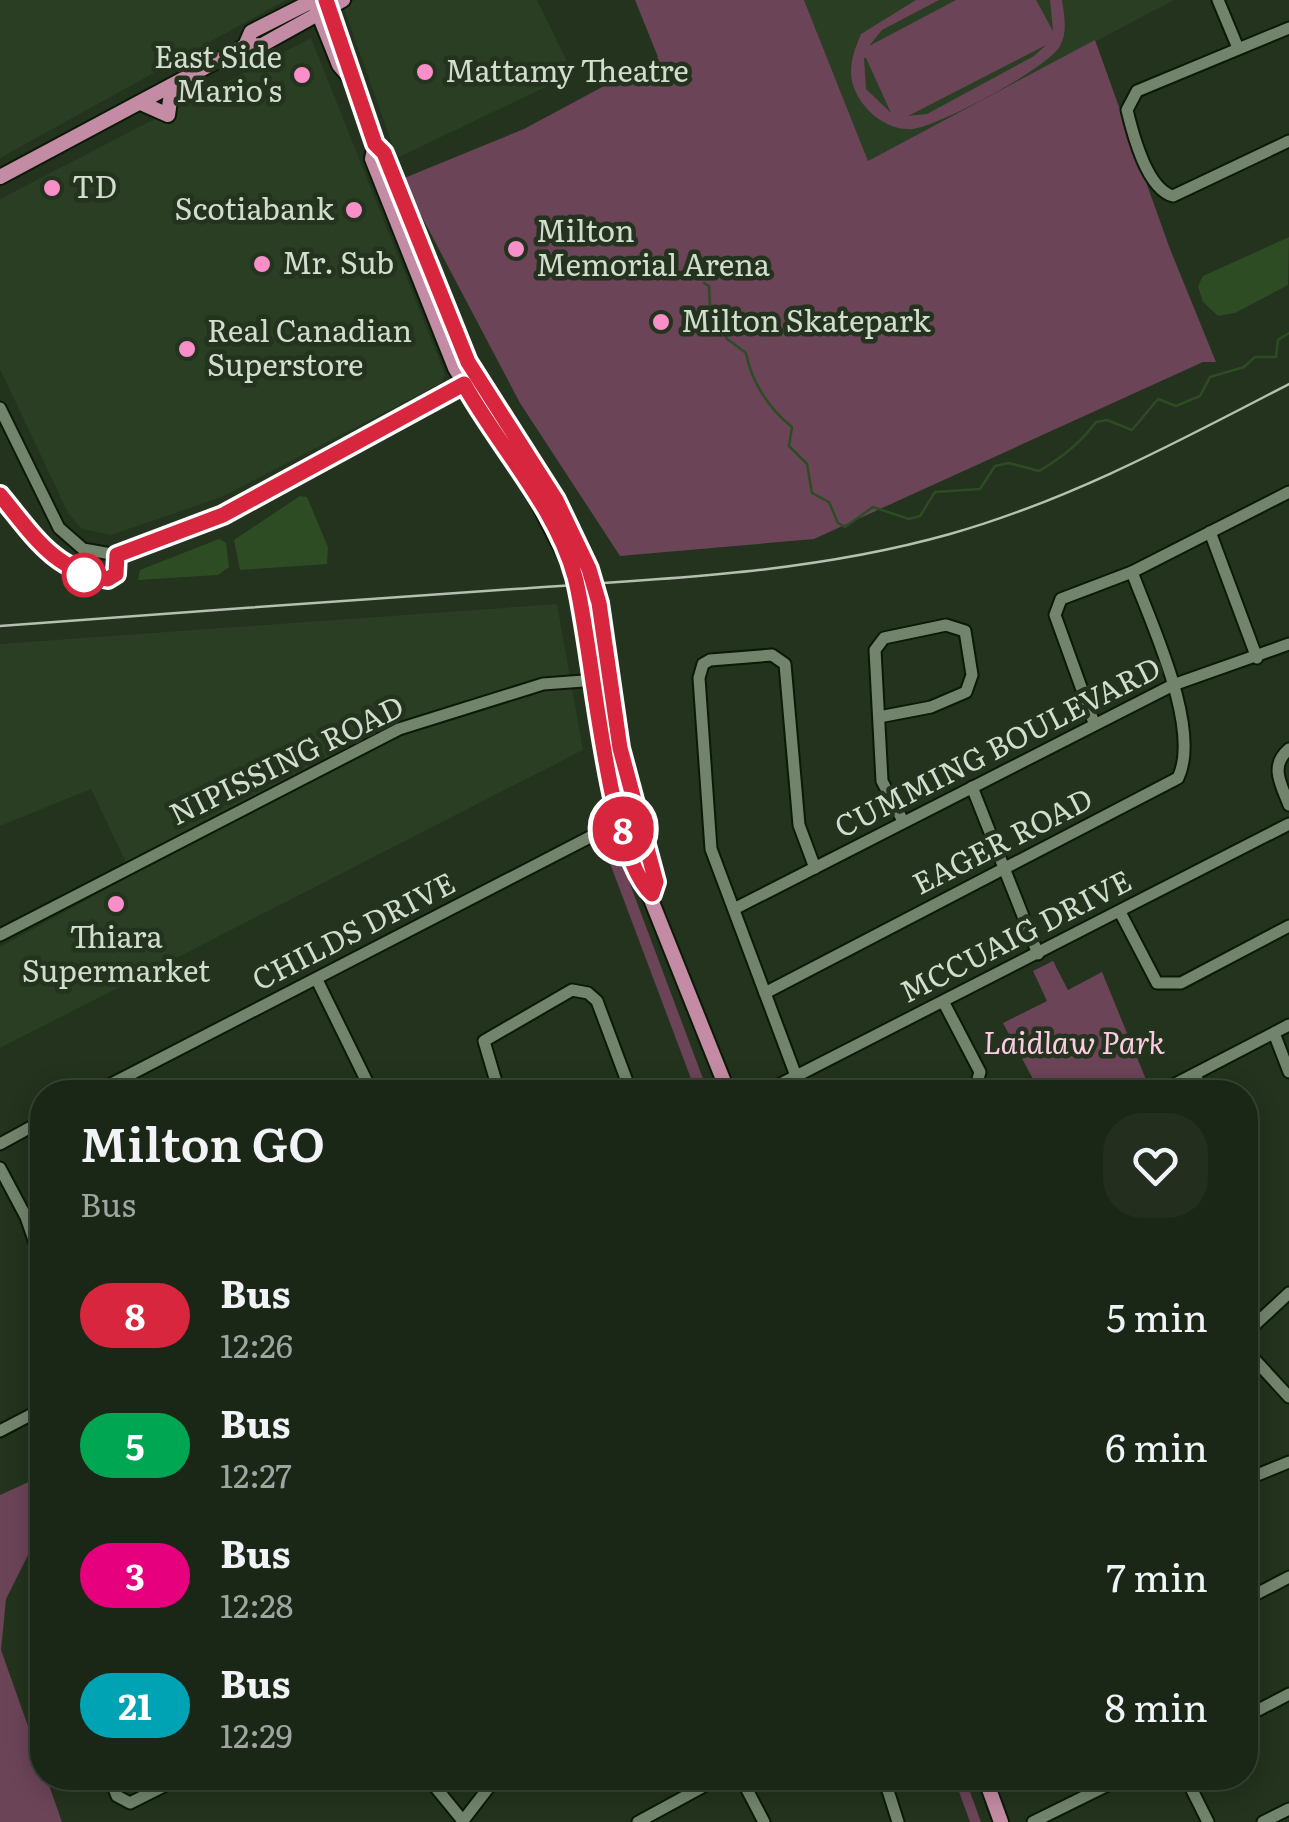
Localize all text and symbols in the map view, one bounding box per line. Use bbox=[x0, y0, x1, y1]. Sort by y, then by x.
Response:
place label: East Side Mario's bbox=[154, 33, 282, 111]
place label: Mattamy Theatre bbox=[445, 47, 689, 91]
marker: Mattamy Theatre bbox=[414, 61, 436, 83]
marker: East Side Mario's bbox=[291, 64, 313, 86]
place label: TD bbox=[72, 163, 117, 207]
marker: TD bbox=[41, 177, 63, 199]
place label: Scotiabank bbox=[175, 185, 335, 229]
marker: Scotiabank bbox=[343, 199, 365, 221]
place label: Milton Memorial Arena bbox=[536, 207, 771, 285]
marker: Milton Memorial Arena bbox=[505, 238, 527, 260]
place label: Mr. Sub bbox=[282, 239, 394, 283]
marker: Mr. Sub bbox=[251, 253, 273, 275]
place label: Milton Skatepark bbox=[681, 297, 931, 341]
place label: Real Canadian Superstore bbox=[207, 307, 412, 385]
marker: Milton Skatepark bbox=[650, 311, 672, 333]
marker: Real Canadian Superstore bbox=[176, 338, 198, 360]
unlabelled marker bbox=[63, 554, 105, 596]
street label: CUMMING BOULEVARD bbox=[826, 644, 1167, 847]
street label: NIPISSING ROAD bbox=[161, 682, 410, 834]
street label: EAGER ROAD bbox=[904, 775, 1099, 904]
line badge: 8 bbox=[590, 796, 656, 862]
text: 8 bbox=[613, 803, 633, 855]
street label: MCCUAIG DRIVE bbox=[891, 857, 1138, 1012]
street label: CHILDS DRIVE bbox=[243, 859, 462, 999]
marker: Thiara Supermarket bbox=[105, 893, 127, 915]
place label: Thiara Supermarket bbox=[22, 913, 210, 991]
park label: Laidlaw Park bbox=[983, 1019, 1166, 1063]
text: Milton GO bbox=[80, 1106, 325, 1177]
button: heart bbox=[1103, 1113, 1208, 1218]
text: Bus bbox=[80, 1179, 136, 1227]
text: Bus bbox=[220, 1263, 291, 1320]
text: 5 min bbox=[1106, 1287, 1208, 1344]
text: 8 bbox=[125, 1289, 145, 1341]
text: 12:26 bbox=[220, 1320, 293, 1368]
text: Bus bbox=[220, 1393, 291, 1450]
text: 6 min bbox=[1105, 1417, 1208, 1474]
text: 5 bbox=[125, 1419, 145, 1471]
text: 12:27 bbox=[220, 1450, 292, 1498]
text: Bus bbox=[220, 1523, 291, 1580]
text: 7 min bbox=[1106, 1547, 1208, 1604]
text: 3 bbox=[125, 1549, 145, 1601]
text: 12:28 bbox=[220, 1580, 293, 1628]
text: Bus bbox=[220, 1653, 291, 1710]
text: 8 min bbox=[1105, 1677, 1208, 1734]
text: 21 bbox=[118, 1679, 152, 1731]
text: 12:29 bbox=[220, 1710, 293, 1758]

